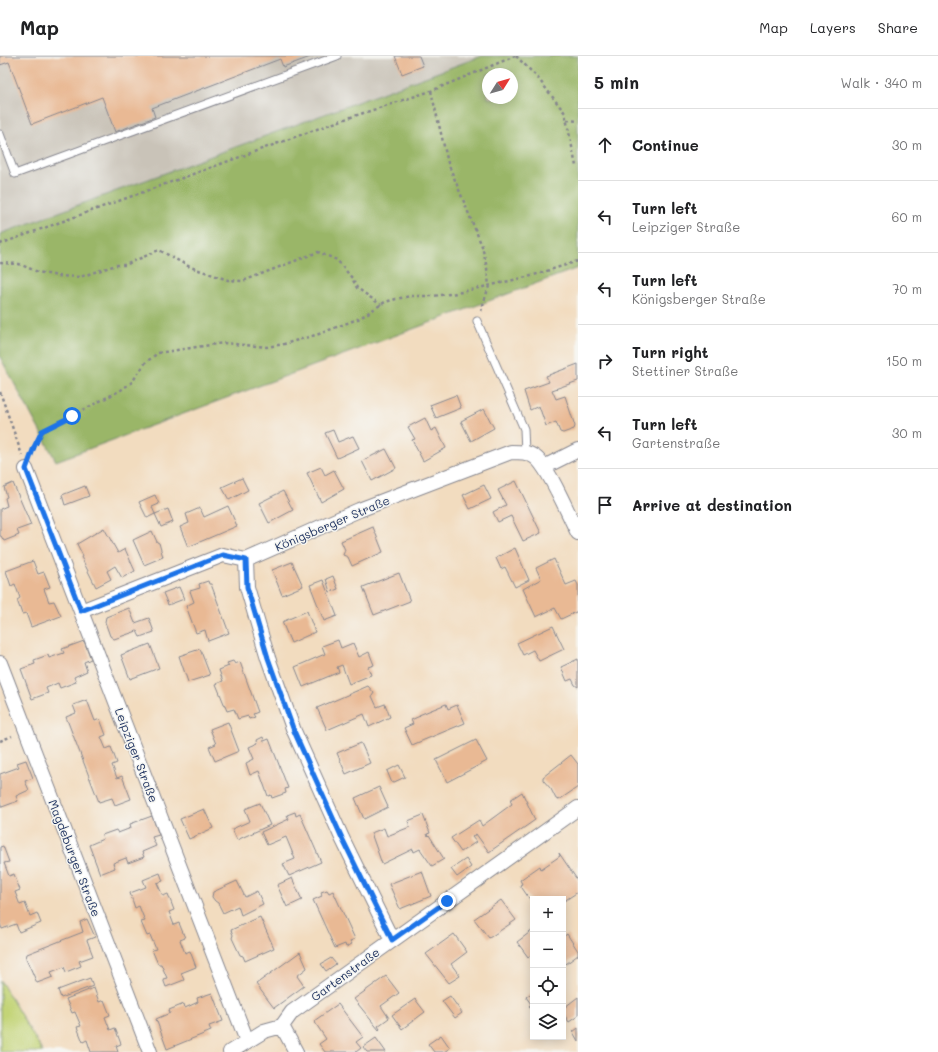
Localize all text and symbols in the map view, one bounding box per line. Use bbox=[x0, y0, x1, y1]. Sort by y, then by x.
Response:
text: Map bbox=[20, 15, 59, 40]
text: Map bbox=[759, 18, 788, 37]
text: Layers bbox=[810, 18, 856, 37]
text: Share bbox=[878, 18, 918, 37]
north arrow bbox=[482, 68, 518, 104]
text: 5 min bbox=[594, 71, 639, 93]
text: Walk · 340 m bbox=[841, 74, 922, 91]
icon: ahead bbox=[594, 134, 616, 156]
text: Continue bbox=[632, 135, 699, 155]
text: 30 m bbox=[892, 136, 922, 153]
text: Turn left bbox=[632, 198, 697, 218]
icon: left bbox=[594, 206, 616, 228]
text: 60 m bbox=[892, 208, 922, 225]
text: Leipziger Straße bbox=[632, 218, 740, 235]
text: Turn left bbox=[632, 270, 697, 290]
icon: left bbox=[594, 278, 616, 300]
text: 70 m bbox=[892, 280, 922, 297]
text: Königsberger Straße bbox=[632, 290, 766, 307]
text: Turn right bbox=[632, 342, 709, 362]
icon: right bbox=[594, 350, 616, 372]
text: 150 m bbox=[886, 352, 922, 369]
text: Stettiner Straße bbox=[632, 362, 738, 379]
route start bbox=[63, 407, 81, 425]
text: Turn left bbox=[632, 414, 697, 434]
icon: left bbox=[594, 422, 616, 444]
text: 30 m bbox=[892, 424, 922, 441]
text: Gartenstraße bbox=[632, 434, 720, 451]
street label: Königsberger Straße bbox=[272, 492, 392, 554]
icon: arrive bbox=[594, 494, 616, 516]
text: Arrive at destination bbox=[632, 495, 792, 515]
street label: Leipziger Straße bbox=[112, 705, 162, 805]
street label: Magdeburger Straße bbox=[45, 797, 105, 919]
route end bbox=[438, 892, 456, 910]
map controls bbox=[530, 896, 566, 1040]
button: + bbox=[530, 896, 566, 932]
button: − bbox=[530, 932, 566, 968]
street label: Gartenstraße bbox=[307, 944, 383, 1004]
button: locate bbox=[530, 968, 566, 1004]
button: layers bbox=[530, 1004, 566, 1040]

